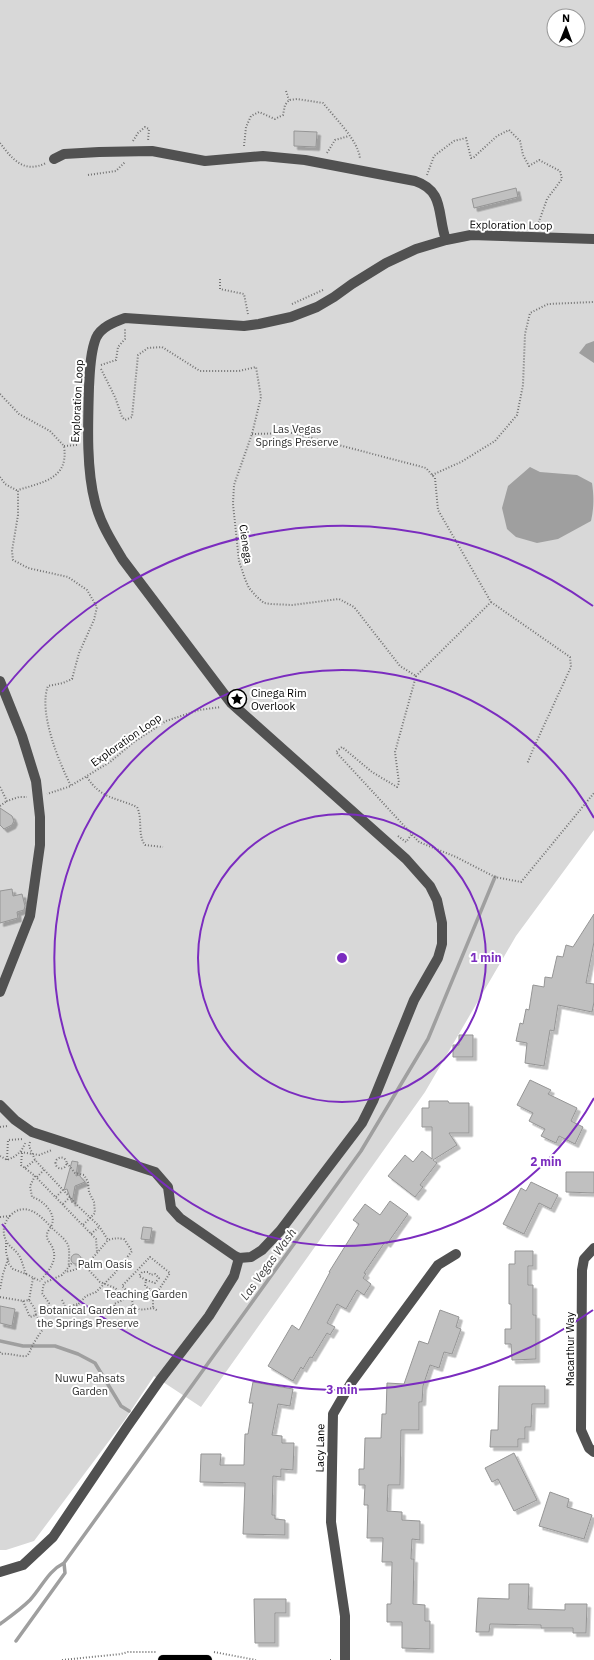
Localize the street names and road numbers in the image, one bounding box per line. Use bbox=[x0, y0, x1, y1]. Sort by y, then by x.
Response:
street label: Exploration Loop bbox=[469, 217, 553, 233]
street label: Exploration Loop bbox=[68, 359, 86, 443]
street label: Cienega bbox=[236, 523, 256, 565]
street label: Exploration Loop bbox=[88, 710, 164, 770]
street label: Macarthur Way bbox=[563, 1311, 577, 1386]
street label: Lacy Lane bbox=[313, 1424, 327, 1472]

